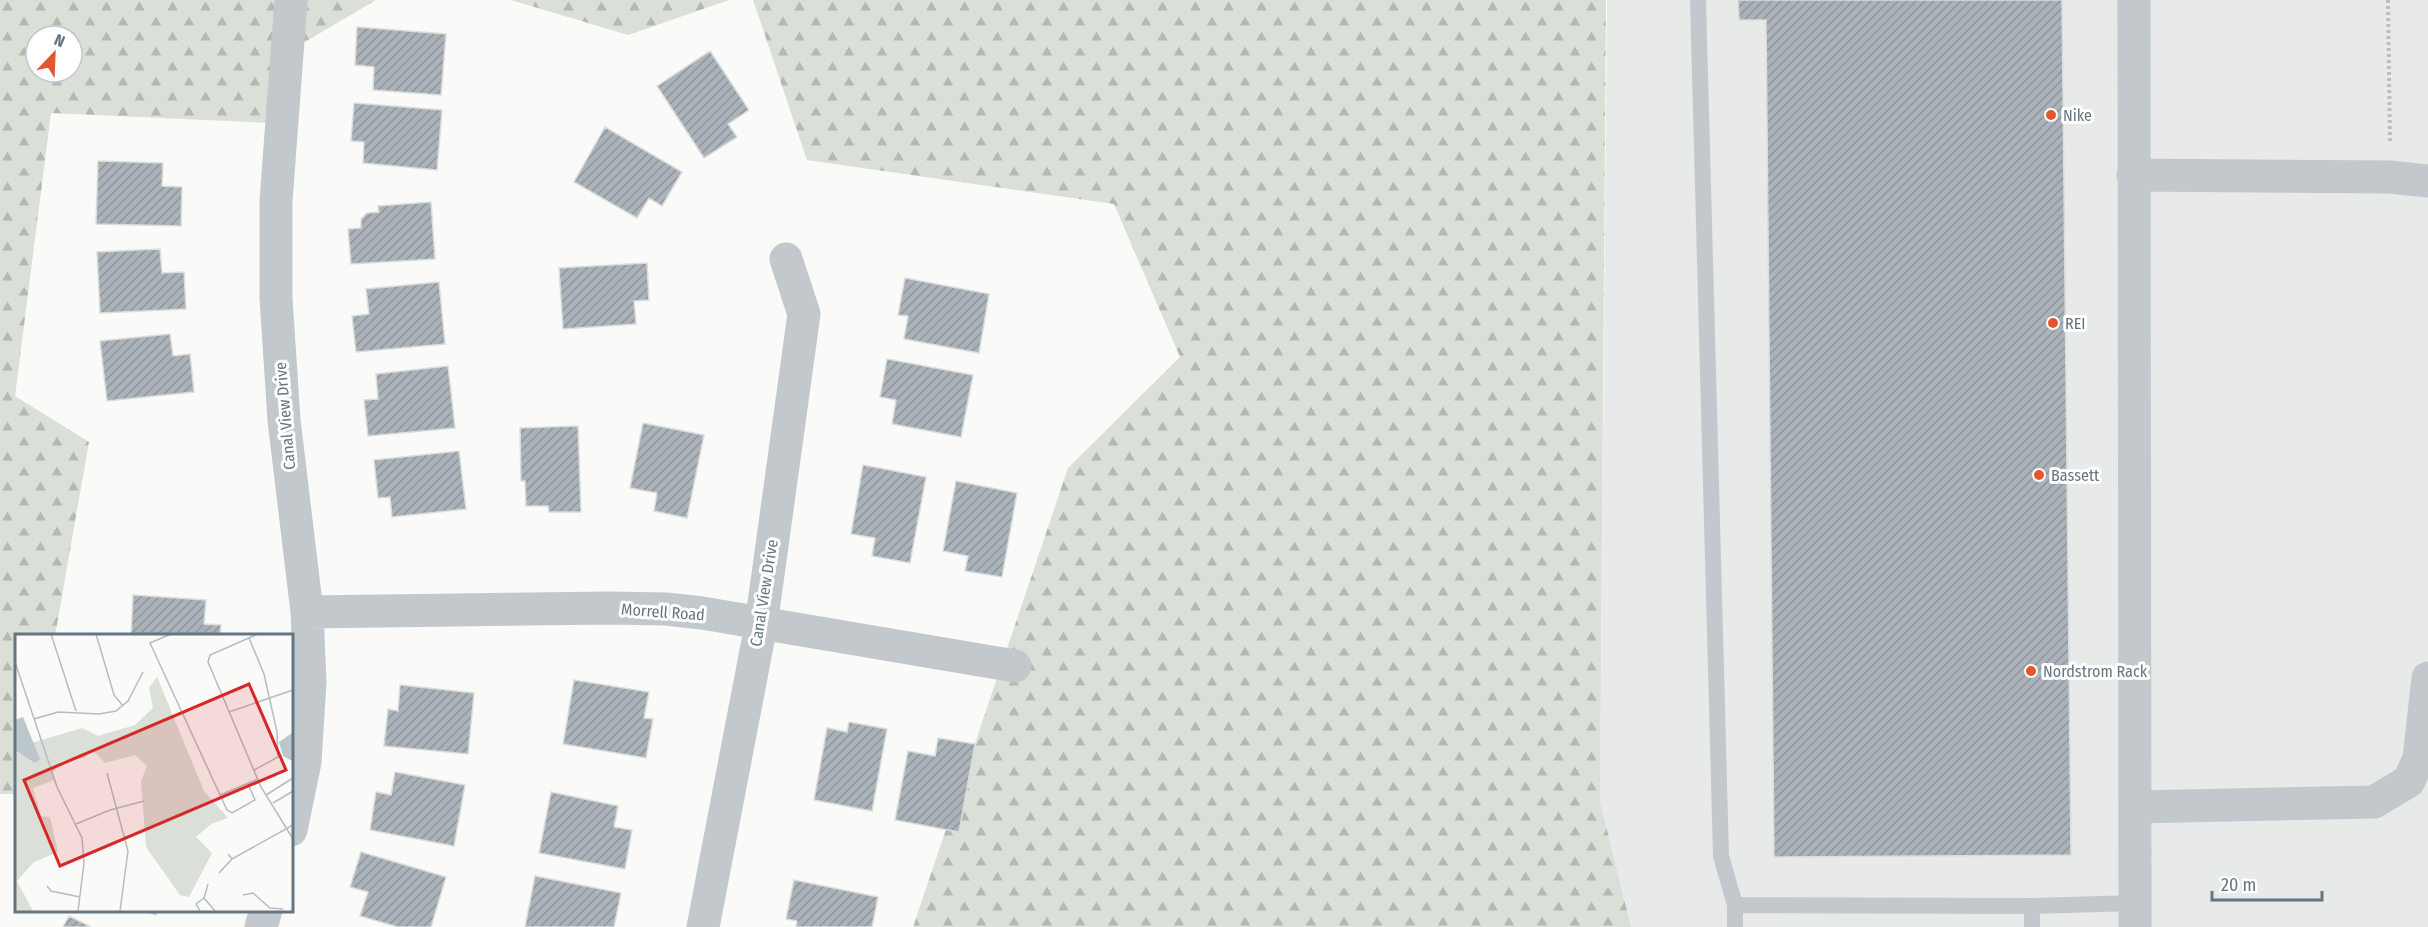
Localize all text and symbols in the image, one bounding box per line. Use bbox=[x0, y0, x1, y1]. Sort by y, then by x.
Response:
north arrow bbox=[24, 24, 84, 84]
text: N bbox=[52, 30, 68, 51]
place label: Nike bbox=[2063, 106, 2092, 125]
marker: Nike bbox=[2044, 108, 2058, 122]
place label: REI bbox=[2065, 314, 2085, 333]
marker: REI bbox=[2046, 316, 2060, 330]
street label: Canal View Drive bbox=[271, 361, 299, 471]
place label: Bassett bbox=[2051, 466, 2100, 485]
marker: Bassett bbox=[2032, 468, 2046, 482]
street label: Canal View Drive bbox=[746, 538, 782, 648]
street label: Morrell Road bbox=[621, 600, 705, 624]
inset map bbox=[15, 634, 292, 912]
place label: Nordstrom Rack bbox=[2043, 662, 2148, 681]
marker: Nordstrom Rack bbox=[2024, 664, 2038, 678]
scale bar bbox=[2212, 864, 2322, 902]
text: 20 m bbox=[2221, 874, 2256, 896]

